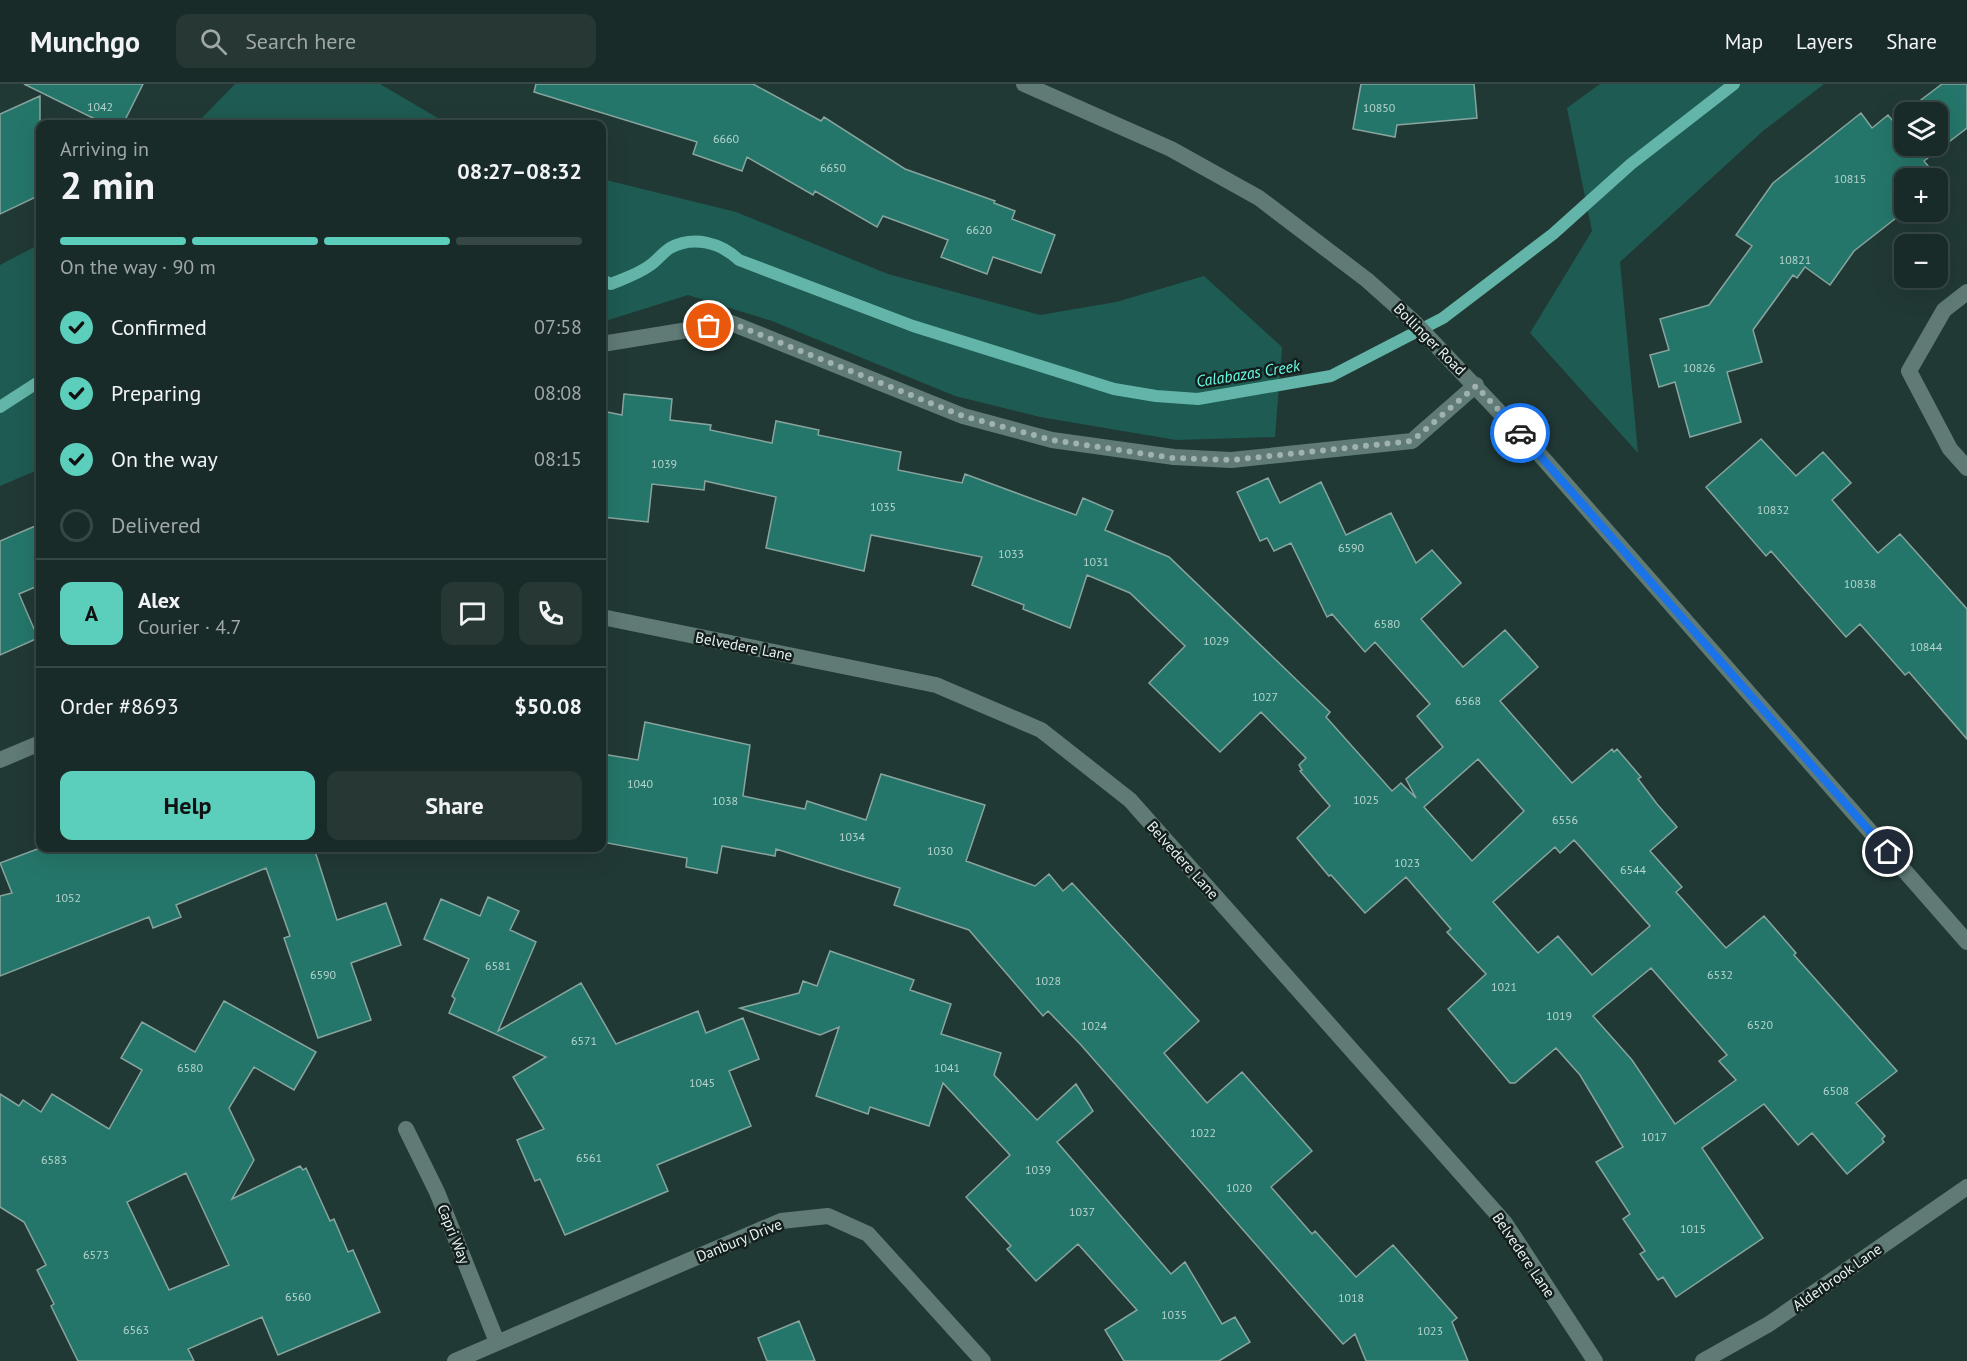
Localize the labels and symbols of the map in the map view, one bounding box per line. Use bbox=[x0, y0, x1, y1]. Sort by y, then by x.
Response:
house number: 1042 bbox=[87, 99, 113, 114]
house number: 10850 bbox=[1363, 100, 1396, 115]
house number: 6660 bbox=[713, 131, 740, 146]
house number: 6650 bbox=[820, 160, 847, 175]
house number: 10815 bbox=[1834, 171, 1866, 186]
house number: 6620 bbox=[966, 222, 993, 237]
house number: 10821 bbox=[1779, 252, 1811, 267]
street label: Bollinger Road bbox=[1390, 299, 1470, 379]
pin bbox=[683, 300, 734, 351]
water label: Calabazas Creek bbox=[1195, 355, 1302, 391]
house number: 10826 bbox=[1683, 360, 1715, 375]
courier bbox=[1490, 403, 1550, 463]
house number: 1039 bbox=[651, 456, 677, 471]
house number: 1035 bbox=[870, 499, 896, 514]
house number: 10832 bbox=[1757, 502, 1789, 517]
house number: 6590 bbox=[1338, 540, 1365, 555]
house number: 1033 bbox=[998, 546, 1024, 561]
house number: 1031 bbox=[1083, 554, 1109, 569]
house number: 10838 bbox=[1844, 576, 1876, 591]
house number: 6580 bbox=[1374, 616, 1401, 631]
street label: Belvedere Lane bbox=[694, 627, 794, 665]
house number: 1029 bbox=[1203, 633, 1229, 648]
house number: 10844 bbox=[1910, 639, 1943, 654]
house number: 1027 bbox=[1252, 689, 1278, 704]
house number: 6568 bbox=[1455, 693, 1481, 708]
house number: 1040 bbox=[627, 776, 654, 791]
house number: 1025 bbox=[1353, 792, 1379, 807]
house number: 1038 bbox=[712, 793, 738, 808]
house number: 6556 bbox=[1552, 812, 1578, 827]
street label: Belvedere Lane bbox=[1143, 817, 1223, 903]
pin bbox=[1862, 826, 1913, 877]
house number: 1034 bbox=[839, 829, 866, 844]
house number: 1030 bbox=[927, 843, 954, 858]
house number: 1023 bbox=[1394, 855, 1420, 870]
house number: 6544 bbox=[1620, 862, 1647, 877]
house number: 1052 bbox=[55, 890, 81, 905]
house number: 6581 bbox=[485, 958, 511, 973]
house number: 6590 bbox=[310, 967, 337, 982]
house number: 6532 bbox=[1707, 967, 1733, 982]
house number: 1028 bbox=[1035, 973, 1061, 988]
house number: 1021 bbox=[1491, 979, 1517, 994]
house number: 1019 bbox=[1546, 1008, 1572, 1023]
house number: 6520 bbox=[1747, 1017, 1774, 1032]
house number: 1024 bbox=[1081, 1018, 1108, 1033]
house number: 6571 bbox=[571, 1033, 597, 1048]
house number: 6580 bbox=[177, 1060, 204, 1075]
house number: 1041 bbox=[934, 1060, 960, 1075]
house number: 1045 bbox=[689, 1075, 715, 1090]
house number: 6508 bbox=[1823, 1083, 1849, 1098]
house number: 1022 bbox=[1190, 1125, 1216, 1140]
house number: 1017 bbox=[1641, 1129, 1667, 1144]
house number: 6561 bbox=[576, 1150, 602, 1165]
house number: 6583 bbox=[41, 1152, 67, 1167]
house number: 1039 bbox=[1025, 1162, 1051, 1177]
house number: 1020 bbox=[1226, 1180, 1253, 1195]
street label: Capri Way bbox=[433, 1201, 475, 1267]
house number: 1037 bbox=[1069, 1204, 1095, 1219]
street label: Belvedere Lane bbox=[1489, 1209, 1559, 1301]
street label: Danbury Drive bbox=[693, 1214, 785, 1266]
house number: 1015 bbox=[1680, 1221, 1706, 1236]
street label: Alderbrook Lane bbox=[1789, 1239, 1885, 1315]
house number: 6573 bbox=[83, 1247, 109, 1262]
house number: 6560 bbox=[285, 1289, 312, 1304]
house number: 1018 bbox=[1338, 1290, 1364, 1305]
house number: 1035 bbox=[1161, 1307, 1187, 1322]
house number: 6563 bbox=[123, 1322, 149, 1337]
house number: 1023 bbox=[1417, 1323, 1443, 1338]

